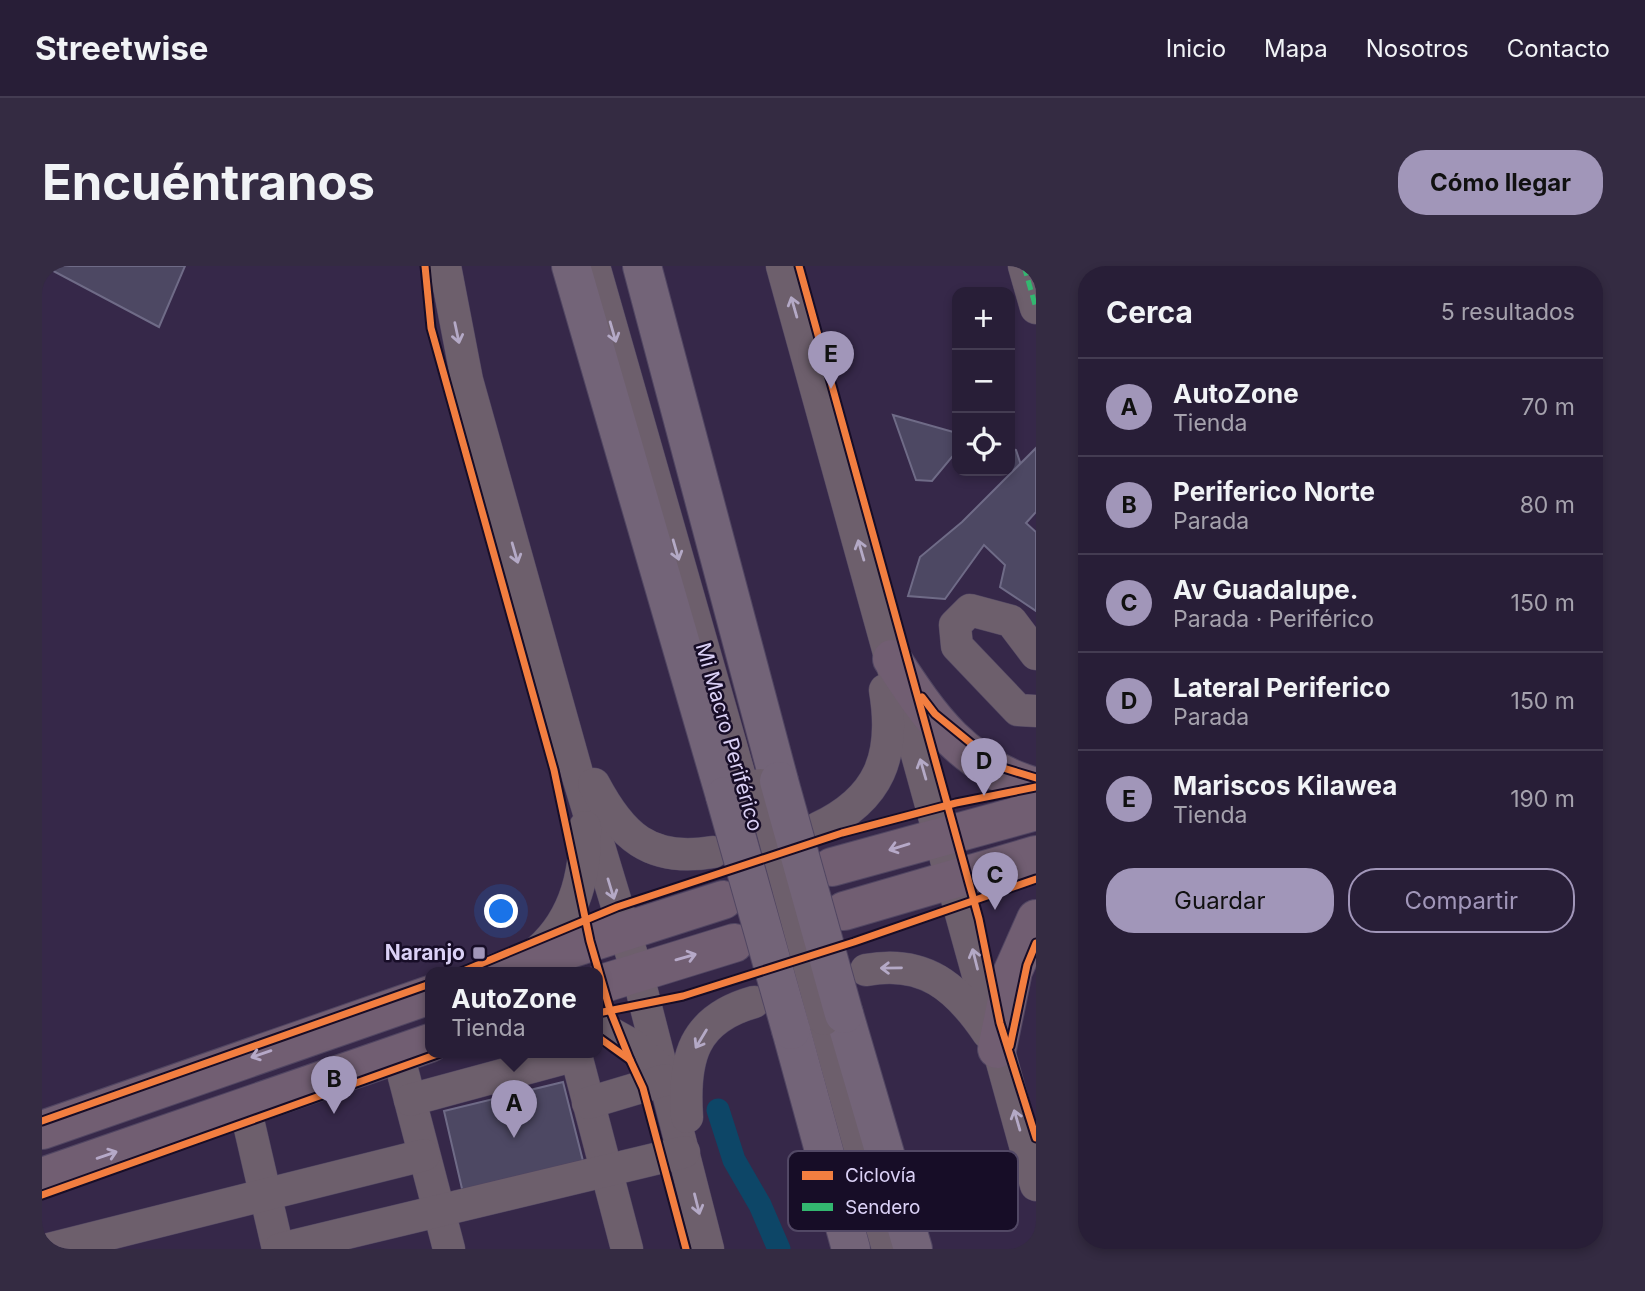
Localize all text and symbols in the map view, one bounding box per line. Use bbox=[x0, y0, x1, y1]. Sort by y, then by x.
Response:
text: Streetwise bbox=[35, 28, 209, 68]
text: Inicio bbox=[1166, 34, 1226, 63]
text: Mapa bbox=[1264, 34, 1328, 63]
text: Nosotros bbox=[1366, 34, 1469, 63]
text: Contacto bbox=[1507, 34, 1610, 63]
button: Cómo llegar bbox=[1398, 150, 1603, 215]
text: Encuéntranos bbox=[42, 153, 375, 212]
map controls bbox=[952, 287, 1015, 476]
button: + bbox=[952, 287, 1015, 350]
text: Cerca bbox=[1106, 294, 1193, 330]
one-way arrow bbox=[786, 296, 799, 318]
text: 5 resultados bbox=[1441, 298, 1575, 326]
one-way arrow bbox=[607, 320, 620, 342]
one-way arrow bbox=[450, 321, 464, 344]
pin: E bbox=[808, 331, 854, 389]
button: − bbox=[952, 350, 1015, 413]
text: AutoZone bbox=[1173, 378, 1299, 409]
text: A bbox=[1120, 393, 1138, 421]
text: 70 m bbox=[1521, 393, 1575, 421]
text: Tienda bbox=[1173, 409, 1247, 437]
button: locate bbox=[952, 413, 1015, 476]
text: Periferico Norte bbox=[1173, 476, 1375, 507]
text: B bbox=[1121, 491, 1137, 519]
text: 80 m bbox=[1520, 491, 1575, 519]
text: Parada bbox=[1173, 507, 1249, 535]
one-way arrow bbox=[670, 539, 683, 561]
one-way arrow bbox=[854, 539, 867, 562]
one-way arrow bbox=[509, 541, 522, 564]
text: Av Guadalupe. bbox=[1173, 574, 1358, 605]
text: C bbox=[1120, 589, 1138, 617]
text: 150 m bbox=[1511, 589, 1575, 617]
text: Parada · Periférico bbox=[1173, 605, 1374, 633]
street label: Mi Macro Periférico bbox=[691, 640, 768, 834]
text: Lateral Periferico bbox=[1173, 672, 1390, 703]
text: D bbox=[1121, 687, 1137, 715]
text: 150 m bbox=[1511, 687, 1575, 715]
text: Parada bbox=[1173, 703, 1249, 731]
pin: D bbox=[961, 738, 1007, 796]
one-way arrow bbox=[916, 758, 929, 780]
text: Mariscos Kilawea bbox=[1173, 770, 1397, 801]
text: E bbox=[1122, 785, 1136, 813]
text: 190 m bbox=[1510, 785, 1575, 813]
text: Tienda bbox=[1173, 801, 1247, 829]
one-way arrow bbox=[888, 842, 910, 855]
pin: C bbox=[972, 852, 1018, 910]
button: Guardar bbox=[1106, 868, 1334, 933]
button: Compartir bbox=[1348, 868, 1575, 933]
one-way arrow bbox=[606, 878, 619, 900]
your location bbox=[484, 894, 518, 928]
place label: Naranjo bbox=[385, 940, 465, 965]
marker: Naranjo bbox=[471, 945, 487, 961]
one-way arrow bbox=[968, 948, 981, 971]
one-way arrow bbox=[675, 950, 697, 963]
one-way arrow bbox=[880, 961, 903, 974]
popup bbox=[425, 967, 603, 1058]
text: AutoZone bbox=[451, 983, 577, 1014]
text: Tienda bbox=[451, 1014, 526, 1042]
one-way arrow bbox=[693, 1029, 708, 1048]
one-way arrow bbox=[250, 1048, 272, 1061]
pin: B bbox=[311, 1056, 357, 1114]
pin: A bbox=[491, 1080, 537, 1138]
one-way arrow bbox=[1010, 1109, 1023, 1131]
one-way arrow bbox=[95, 1148, 117, 1160]
legend bbox=[788, 1151, 1018, 1231]
text: Ciclovía bbox=[845, 1164, 916, 1187]
one-way arrow bbox=[691, 1192, 704, 1215]
text: Sendero bbox=[845, 1196, 920, 1219]

